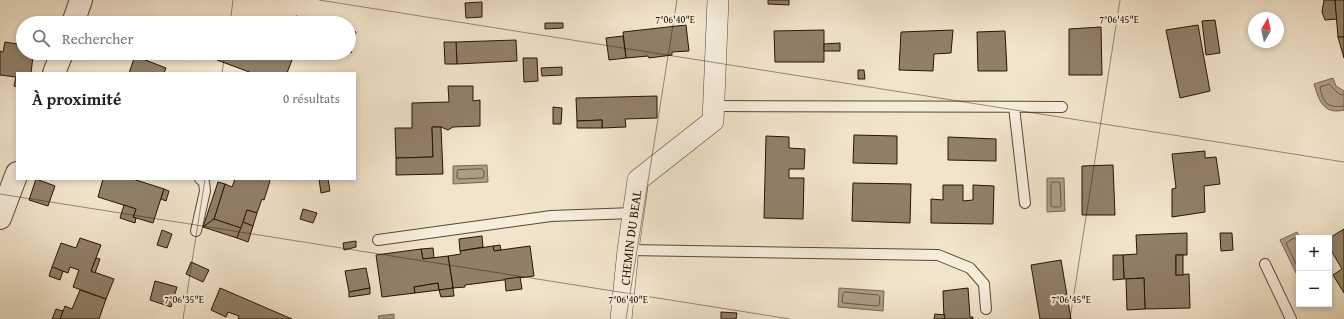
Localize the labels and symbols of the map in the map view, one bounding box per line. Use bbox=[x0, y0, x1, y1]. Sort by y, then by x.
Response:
text: 7°06'40"E bbox=[655, 12, 695, 27]
text: 7°06'45"E bbox=[1099, 12, 1139, 27]
north arrow bbox=[1248, 12, 1284, 48]
street label: CHEMIN DU BEAL bbox=[615, 188, 647, 286]
text: 7°06'35"E bbox=[164, 292, 204, 307]
text: 7°06'40"E bbox=[608, 292, 648, 307]
text: 7°06'45"E bbox=[1051, 292, 1091, 307]

